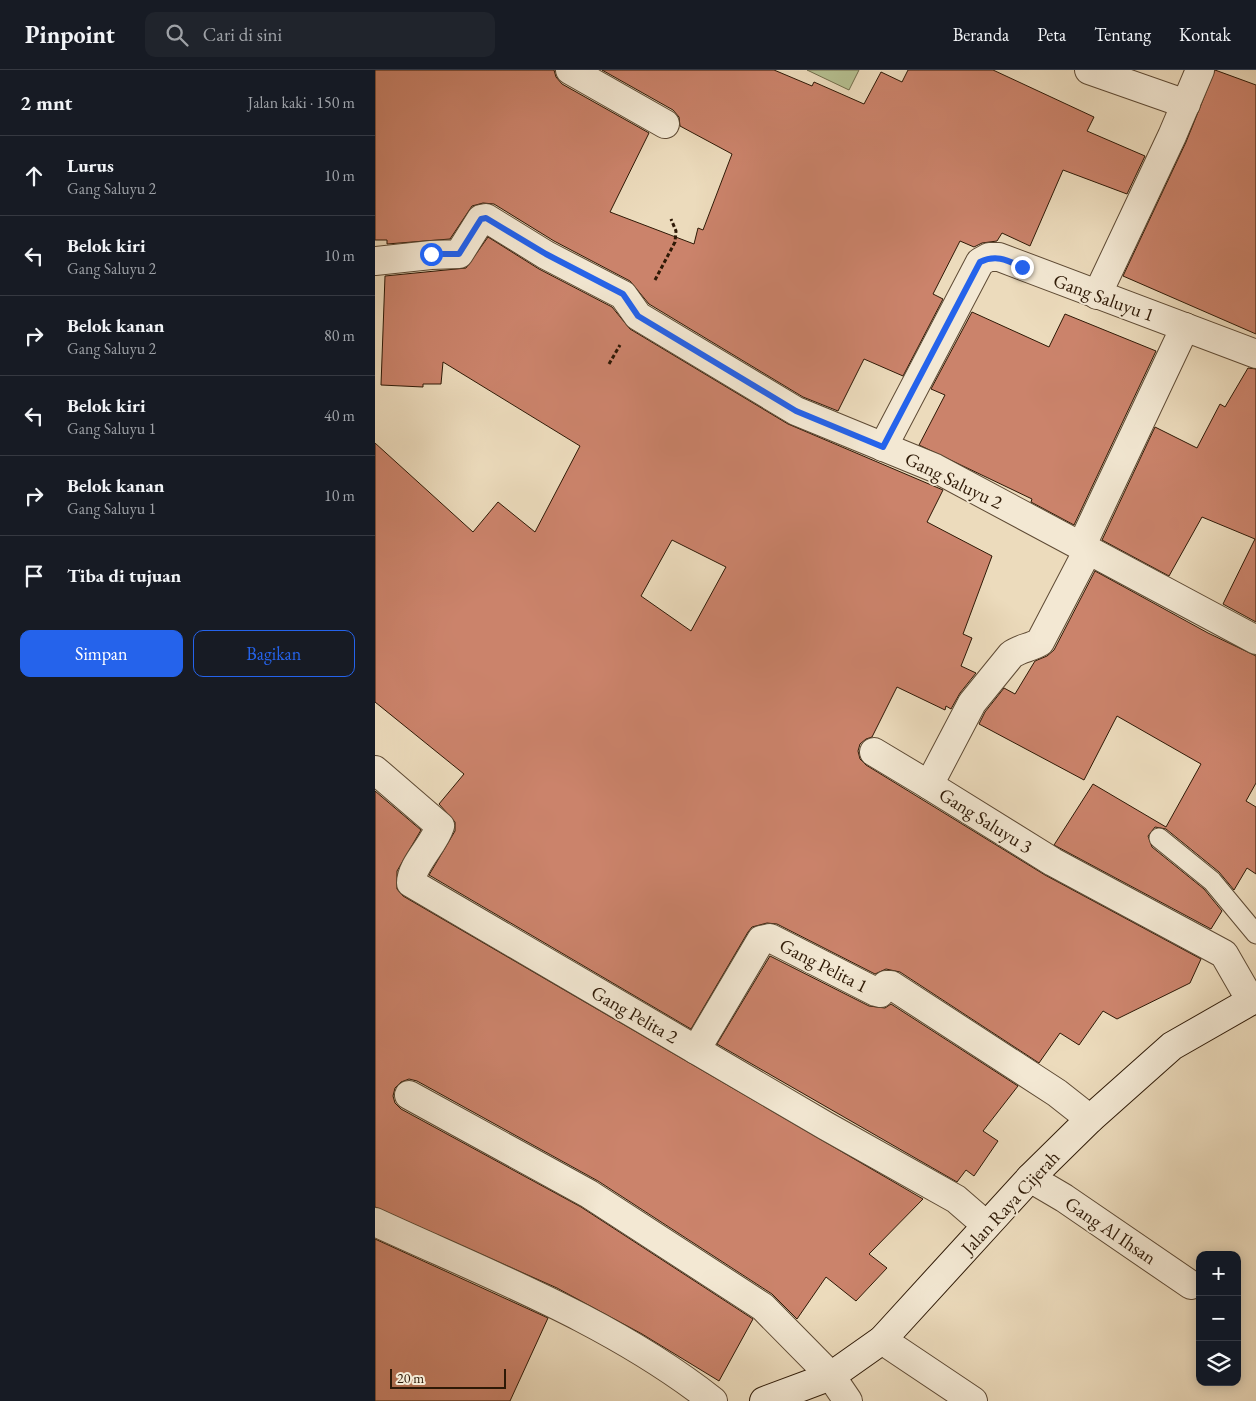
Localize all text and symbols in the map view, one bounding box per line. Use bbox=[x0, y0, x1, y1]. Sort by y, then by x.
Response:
search box bbox=[145, 12, 495, 57]
text: Pinpoint bbox=[25, 19, 115, 50]
icon: search bbox=[163, 21, 191, 49]
text: Cari di sini bbox=[203, 22, 282, 47]
text: Beranda bbox=[953, 23, 1009, 46]
text: Peta bbox=[1037, 23, 1066, 46]
text: Tentang bbox=[1094, 23, 1151, 46]
text: Kontak bbox=[1179, 23, 1231, 46]
text: 2 mnt bbox=[20, 89, 72, 116]
text: Jalan kaki · 150 m bbox=[248, 92, 355, 113]
text: Lurus bbox=[67, 153, 114, 178]
icon: ahead bbox=[20, 162, 48, 190]
text: 10 m bbox=[324, 165, 355, 186]
text: Gang Saluyu 2 bbox=[67, 178, 156, 199]
text: Belok kiri bbox=[67, 233, 146, 258]
icon: left bbox=[20, 242, 48, 270]
route start bbox=[420, 243, 443, 266]
text: 10 m bbox=[324, 245, 355, 266]
route end bbox=[1011, 256, 1034, 279]
text: Gang Saluyu 2 bbox=[67, 258, 156, 279]
street label: Gang Saluyu 1 bbox=[1050, 268, 1158, 327]
text: Belok kanan bbox=[67, 313, 165, 338]
icon: right bbox=[20, 322, 48, 350]
text: 80 m bbox=[324, 325, 355, 346]
text: Gang Saluyu 2 bbox=[67, 338, 156, 359]
text: Belok kiri bbox=[67, 393, 146, 418]
icon: left bbox=[20, 402, 48, 430]
text: 40 m bbox=[324, 405, 355, 426]
text: Gang Saluyu 1 bbox=[67, 418, 156, 439]
street label: Gang Saluyu 2 bbox=[901, 446, 1007, 515]
text: Belok kanan bbox=[67, 473, 165, 498]
icon: right bbox=[20, 482, 48, 510]
text: 10 m bbox=[324, 485, 355, 506]
text: Gang Saluyu 1 bbox=[67, 498, 156, 519]
icon: arrive bbox=[20, 562, 48, 590]
text: Tiba di tujuan bbox=[67, 563, 181, 588]
button: Simpan bbox=[20, 630, 183, 677]
button: Bagikan bbox=[193, 630, 355, 677]
street label: Gang Saluyu 3 bbox=[934, 782, 1037, 859]
street label: Gang Pelita 1 bbox=[775, 932, 872, 998]
street label: Gang Pelita 2 bbox=[587, 980, 683, 1049]
street label: Jalan Raya Cijerah bbox=[954, 1145, 1065, 1261]
street label: Gang Al Ihsan bbox=[1060, 1191, 1161, 1270]
map controls bbox=[1196, 1251, 1241, 1386]
button: + bbox=[1196, 1251, 1241, 1296]
button: − bbox=[1196, 1296, 1241, 1341]
button: layers bbox=[1196, 1341, 1241, 1386]
scale bar bbox=[390, 1366, 506, 1389]
text: 20 m bbox=[397, 1369, 424, 1387]

